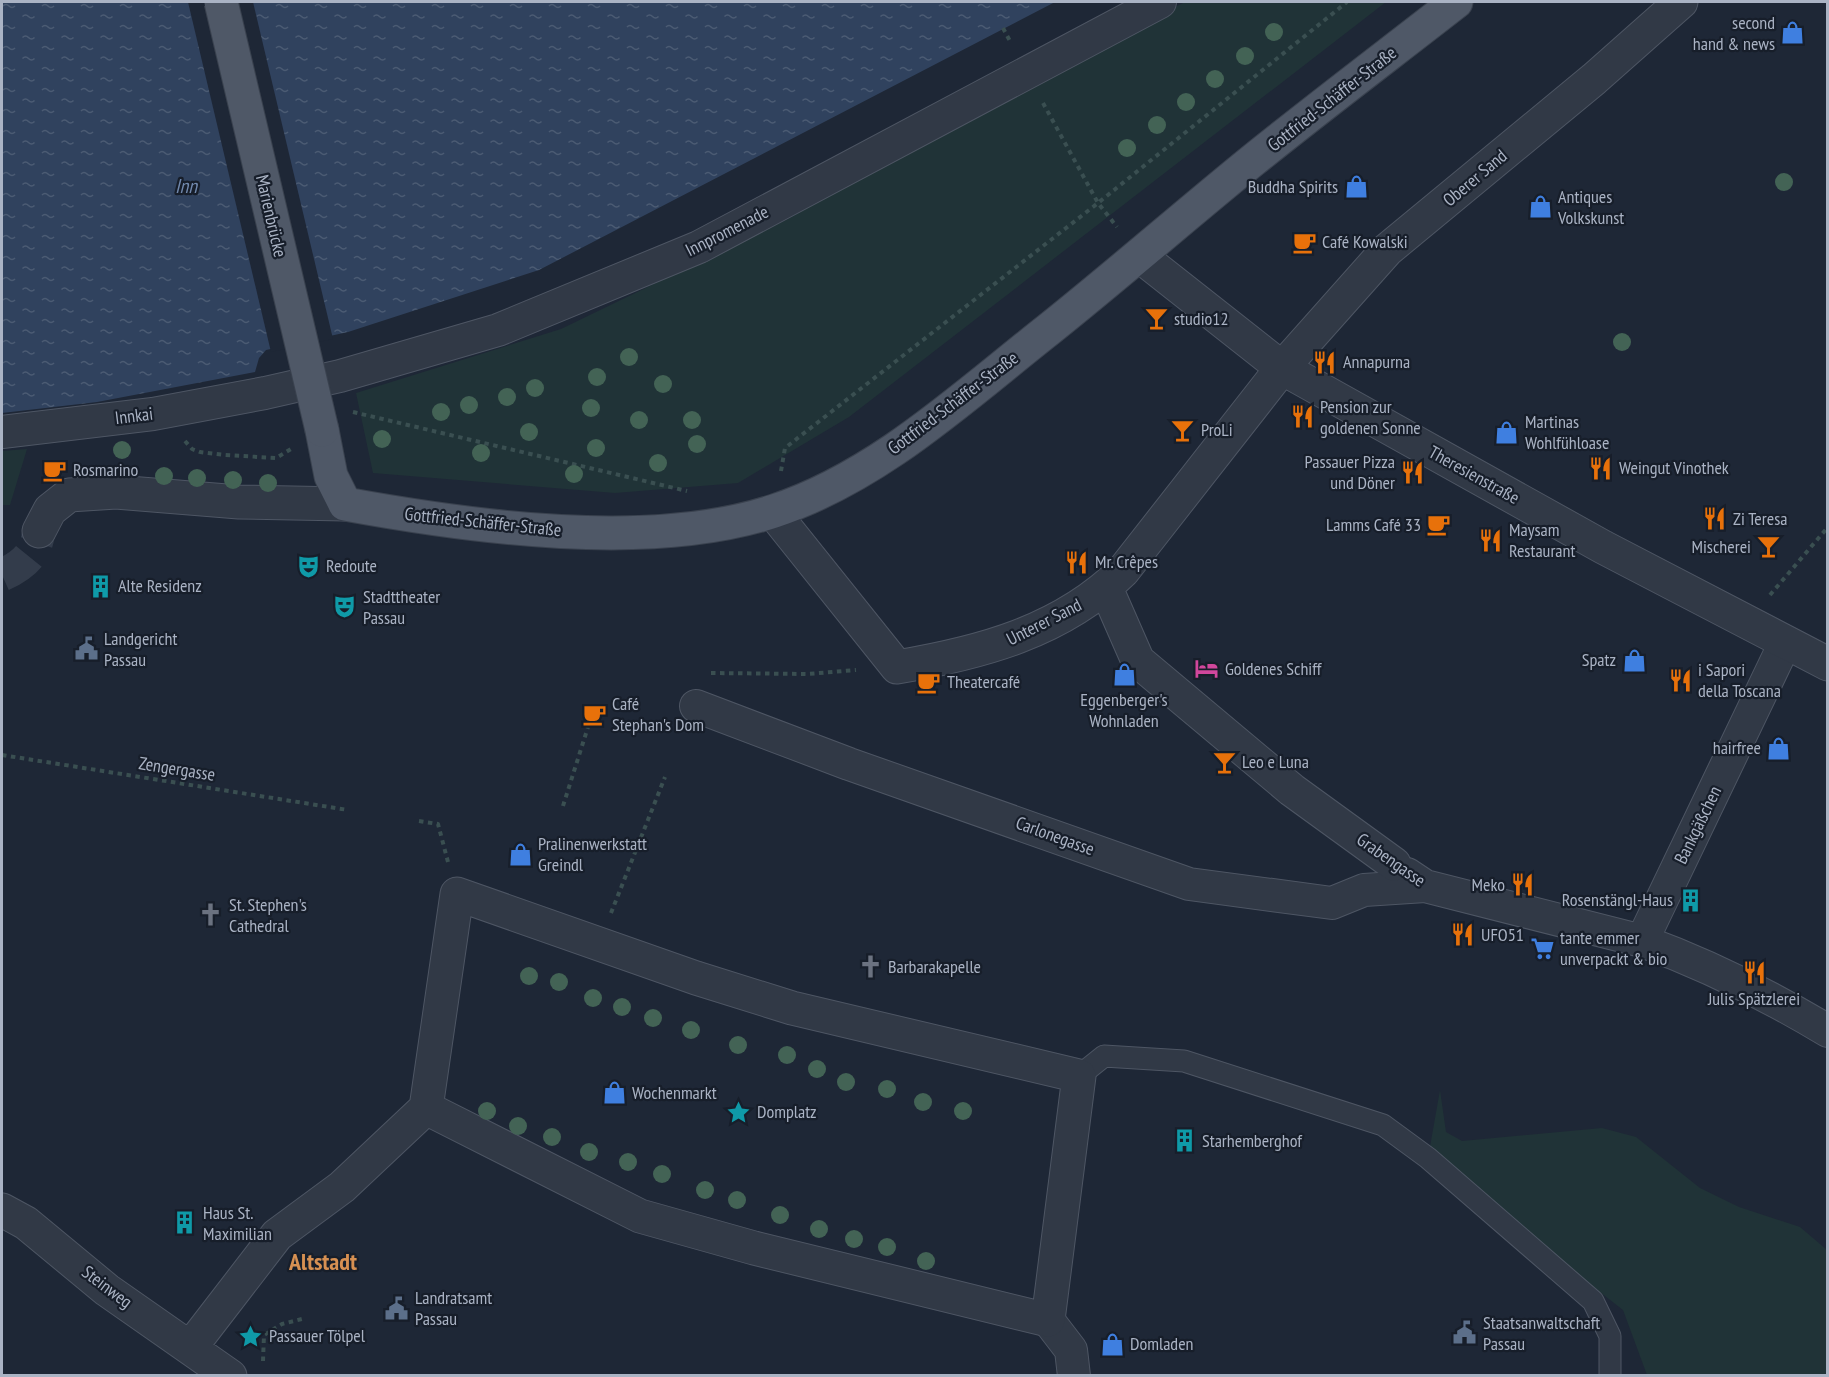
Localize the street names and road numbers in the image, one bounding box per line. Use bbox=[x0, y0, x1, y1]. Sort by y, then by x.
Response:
street label: Gottfried-Schäffer-Straße bbox=[1263, 41, 1401, 156]
street label: Oberer Sand bbox=[1438, 144, 1512, 211]
street label: Marienbrücke bbox=[251, 172, 292, 259]
street label: Innpromenade bbox=[681, 200, 772, 261]
street label: Gottfried-Schäffer-Straße bbox=[883, 346, 1022, 459]
street label: Innkai bbox=[114, 402, 154, 429]
street label: Theresienstraße bbox=[1425, 440, 1524, 509]
street label: Gottfried-Schäffer-Straße bbox=[404, 502, 563, 541]
street label: Unterer Sand bbox=[1002, 593, 1085, 650]
street label: Zengergasse bbox=[137, 751, 217, 786]
street label: Bankgäßchen bbox=[1669, 782, 1726, 867]
street label: Carlonegasse bbox=[1013, 811, 1098, 860]
street label: Grabengasse bbox=[1352, 828, 1430, 892]
street label: Steinweg bbox=[78, 1260, 137, 1313]

